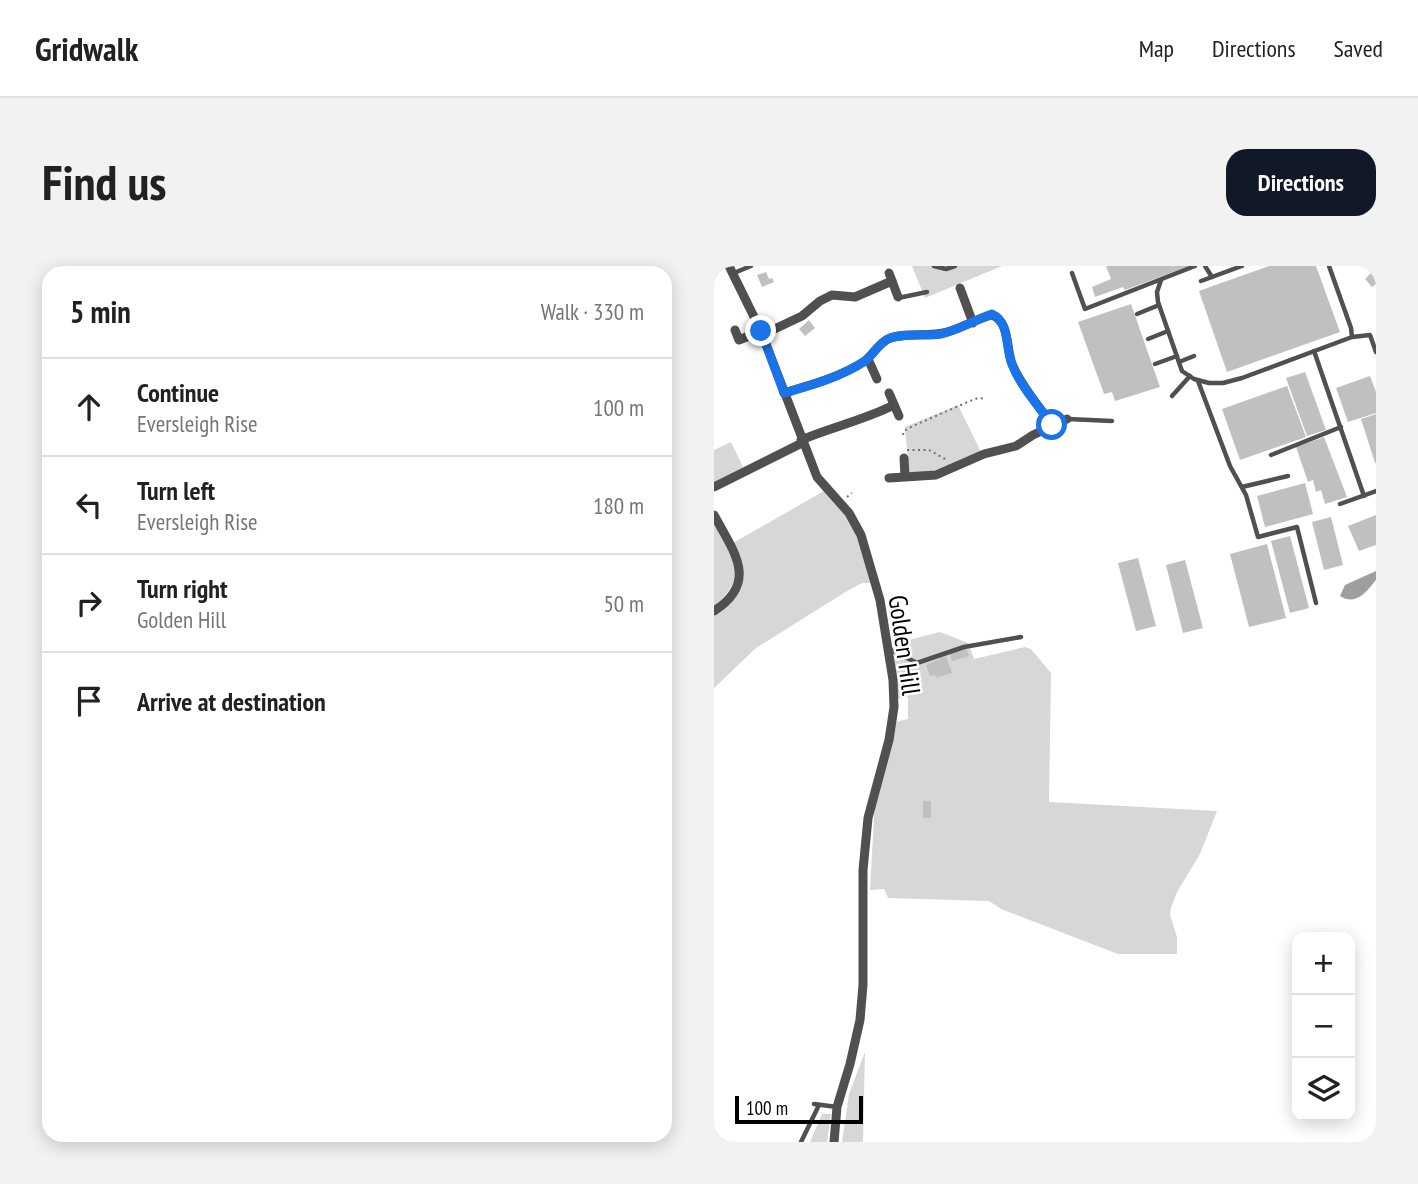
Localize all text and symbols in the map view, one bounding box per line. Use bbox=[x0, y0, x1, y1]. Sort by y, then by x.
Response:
text: Gridwalk bbox=[35, 27, 138, 70]
text: Map bbox=[1139, 33, 1174, 64]
text: Directions bbox=[1212, 33, 1296, 64]
text: Saved bbox=[1334, 33, 1383, 64]
button: Directions bbox=[1226, 149, 1376, 216]
text: Find us bbox=[42, 150, 166, 214]
text: 5 min bbox=[70, 292, 131, 331]
text: Walk · 330 m bbox=[541, 297, 644, 326]
route end bbox=[745, 315, 776, 346]
text: Continue bbox=[137, 376, 219, 409]
icon: ahead bbox=[70, 388, 108, 426]
text: 100 m bbox=[593, 393, 644, 422]
text: Eversleigh Rise bbox=[137, 409, 257, 438]
route start bbox=[1036, 409, 1067, 440]
text: Turn left bbox=[137, 474, 215, 507]
icon: left bbox=[70, 486, 108, 524]
text: 180 m bbox=[593, 491, 644, 520]
text: Eversleigh Rise bbox=[137, 507, 257, 536]
text: Turn right bbox=[137, 572, 228, 605]
icon: right bbox=[70, 584, 108, 622]
text: 50 m bbox=[603, 589, 644, 618]
street label: Golden Hill bbox=[882, 593, 928, 697]
text: Golden Hill bbox=[137, 605, 226, 634]
icon: arrive bbox=[70, 682, 108, 720]
text: Arrive at destination bbox=[137, 685, 326, 718]
map controls bbox=[1292, 932, 1355, 1121]
button: + bbox=[1292, 932, 1355, 995]
button: − bbox=[1292, 995, 1355, 1058]
button: layers bbox=[1292, 1058, 1355, 1121]
scale bar bbox=[735, 1093, 863, 1125]
text: 100 m bbox=[746, 1096, 788, 1120]

